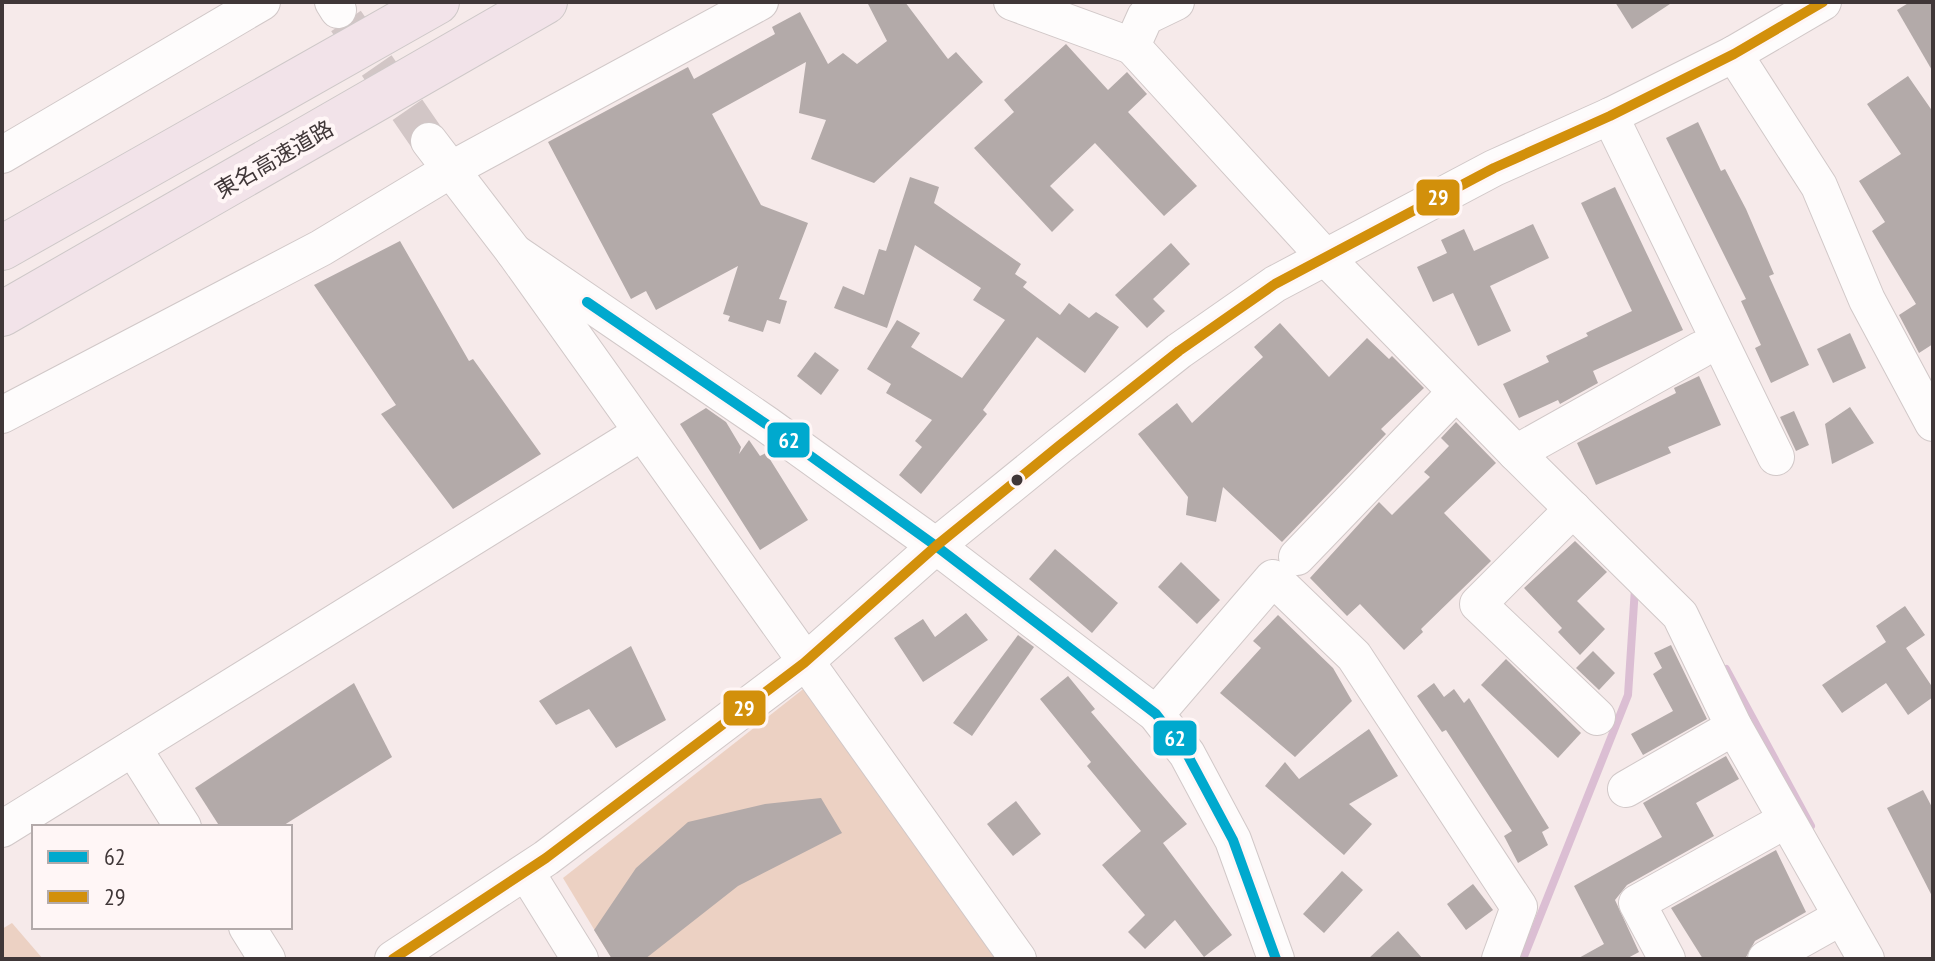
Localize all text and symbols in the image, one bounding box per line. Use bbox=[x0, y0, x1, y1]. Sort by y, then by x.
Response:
street label: 東名高速道路 bbox=[210, 114, 338, 204]
line badge: 29 bbox=[1415, 178, 1461, 217]
text: 29 bbox=[1427, 183, 1449, 211]
line badge: 62 bbox=[766, 421, 811, 459]
text: 62 bbox=[778, 426, 800, 454]
unlabelled marker bbox=[1009, 472, 1025, 488]
line badge: 29 bbox=[722, 689, 767, 727]
text: 29 bbox=[733, 694, 755, 722]
line badge: 62 bbox=[1152, 719, 1198, 757]
text: 62 bbox=[1164, 724, 1186, 752]
legend bbox=[32, 825, 292, 929]
text: 62 bbox=[104, 841, 126, 872]
text: 29 bbox=[104, 881, 126, 912]

